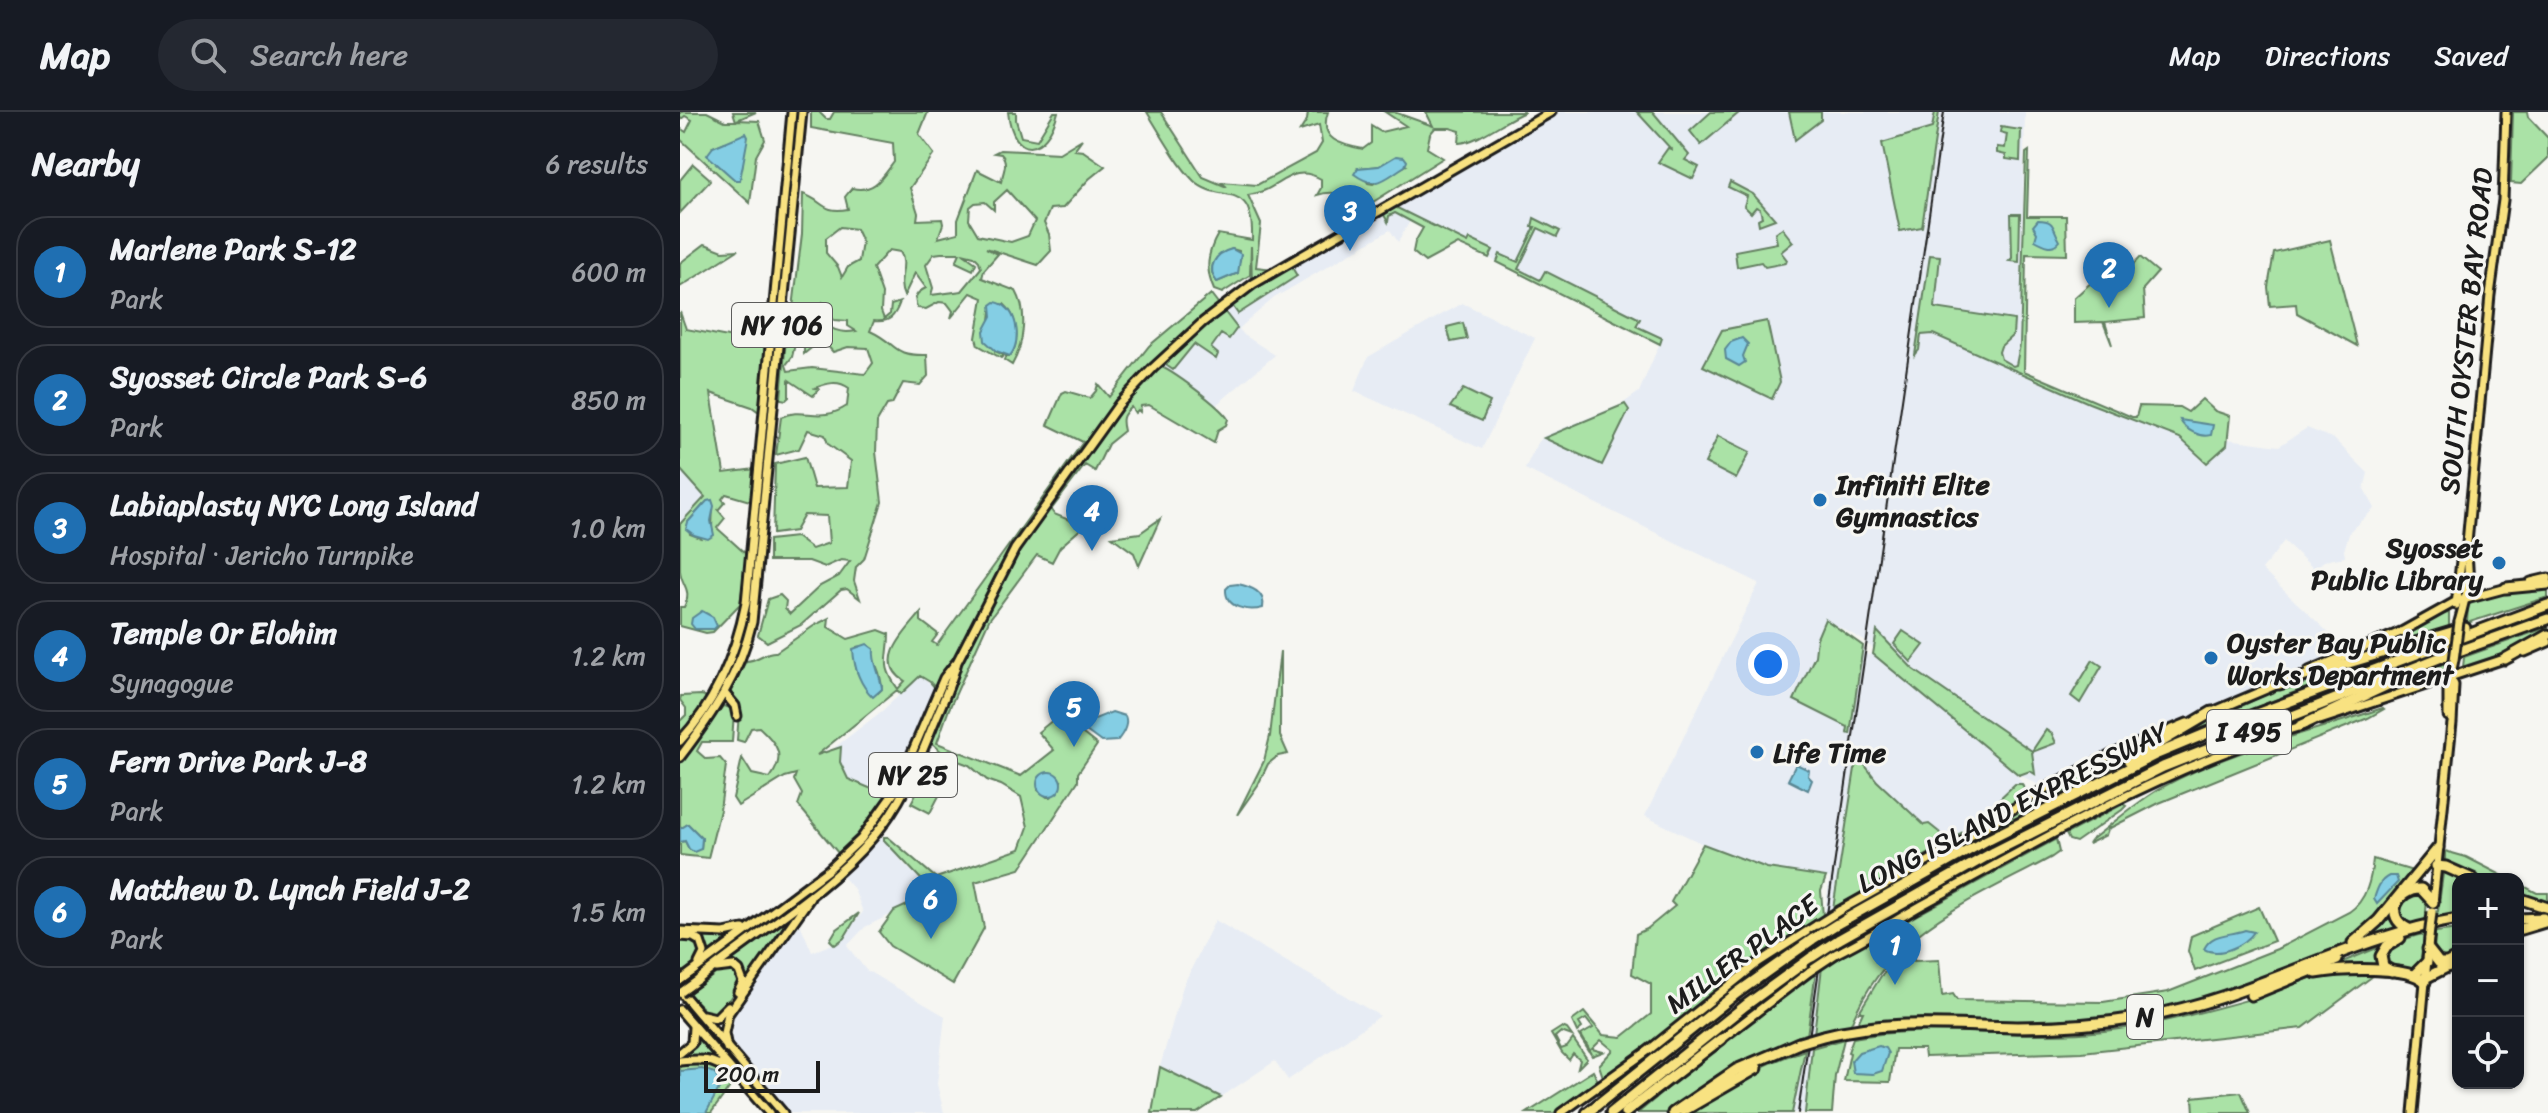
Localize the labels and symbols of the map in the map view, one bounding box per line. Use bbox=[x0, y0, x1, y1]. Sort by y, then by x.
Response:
street label: SOUTH OYSTER BAY ROAD bbox=[2424, 165, 2508, 497]
pin: 3 bbox=[1324, 185, 1376, 251]
pin: 2 bbox=[2083, 242, 2135, 308]
road number: NY 106 bbox=[732, 303, 832, 347]
place label: Infiniti Elite Gymnastics bbox=[1834, 460, 1990, 541]
pin: 4 bbox=[1066, 485, 1118, 551]
marker: Infiniti Elite Gymnastics bbox=[1811, 491, 1829, 509]
place label: Syosset Public Library bbox=[2311, 523, 2484, 604]
marker: Syosset Public Library bbox=[2490, 554, 2508, 572]
place label: Oyster Bay Public Works Department bbox=[2227, 618, 2455, 699]
your location bbox=[1748, 644, 1788, 684]
marker: Oyster Bay Public Works Department bbox=[2202, 649, 2220, 667]
pin: 5 bbox=[1048, 681, 1100, 747]
street label: LONG ISLAND EXPRESSWAY bbox=[1848, 706, 2179, 907]
road number: I 495 bbox=[2207, 710, 2291, 754]
place label: Life Time bbox=[1773, 728, 1887, 777]
marker: Life Time bbox=[1748, 743, 1766, 761]
road number: NY 25 bbox=[869, 753, 957, 797]
pin: 6 bbox=[905, 873, 957, 939]
street label: MILLER PLACE bbox=[1655, 880, 1830, 1027]
pin: 1 bbox=[1869, 919, 1921, 985]
road number: N bbox=[2127, 995, 2163, 1039]
scale bar bbox=[704, 1057, 820, 1093]

